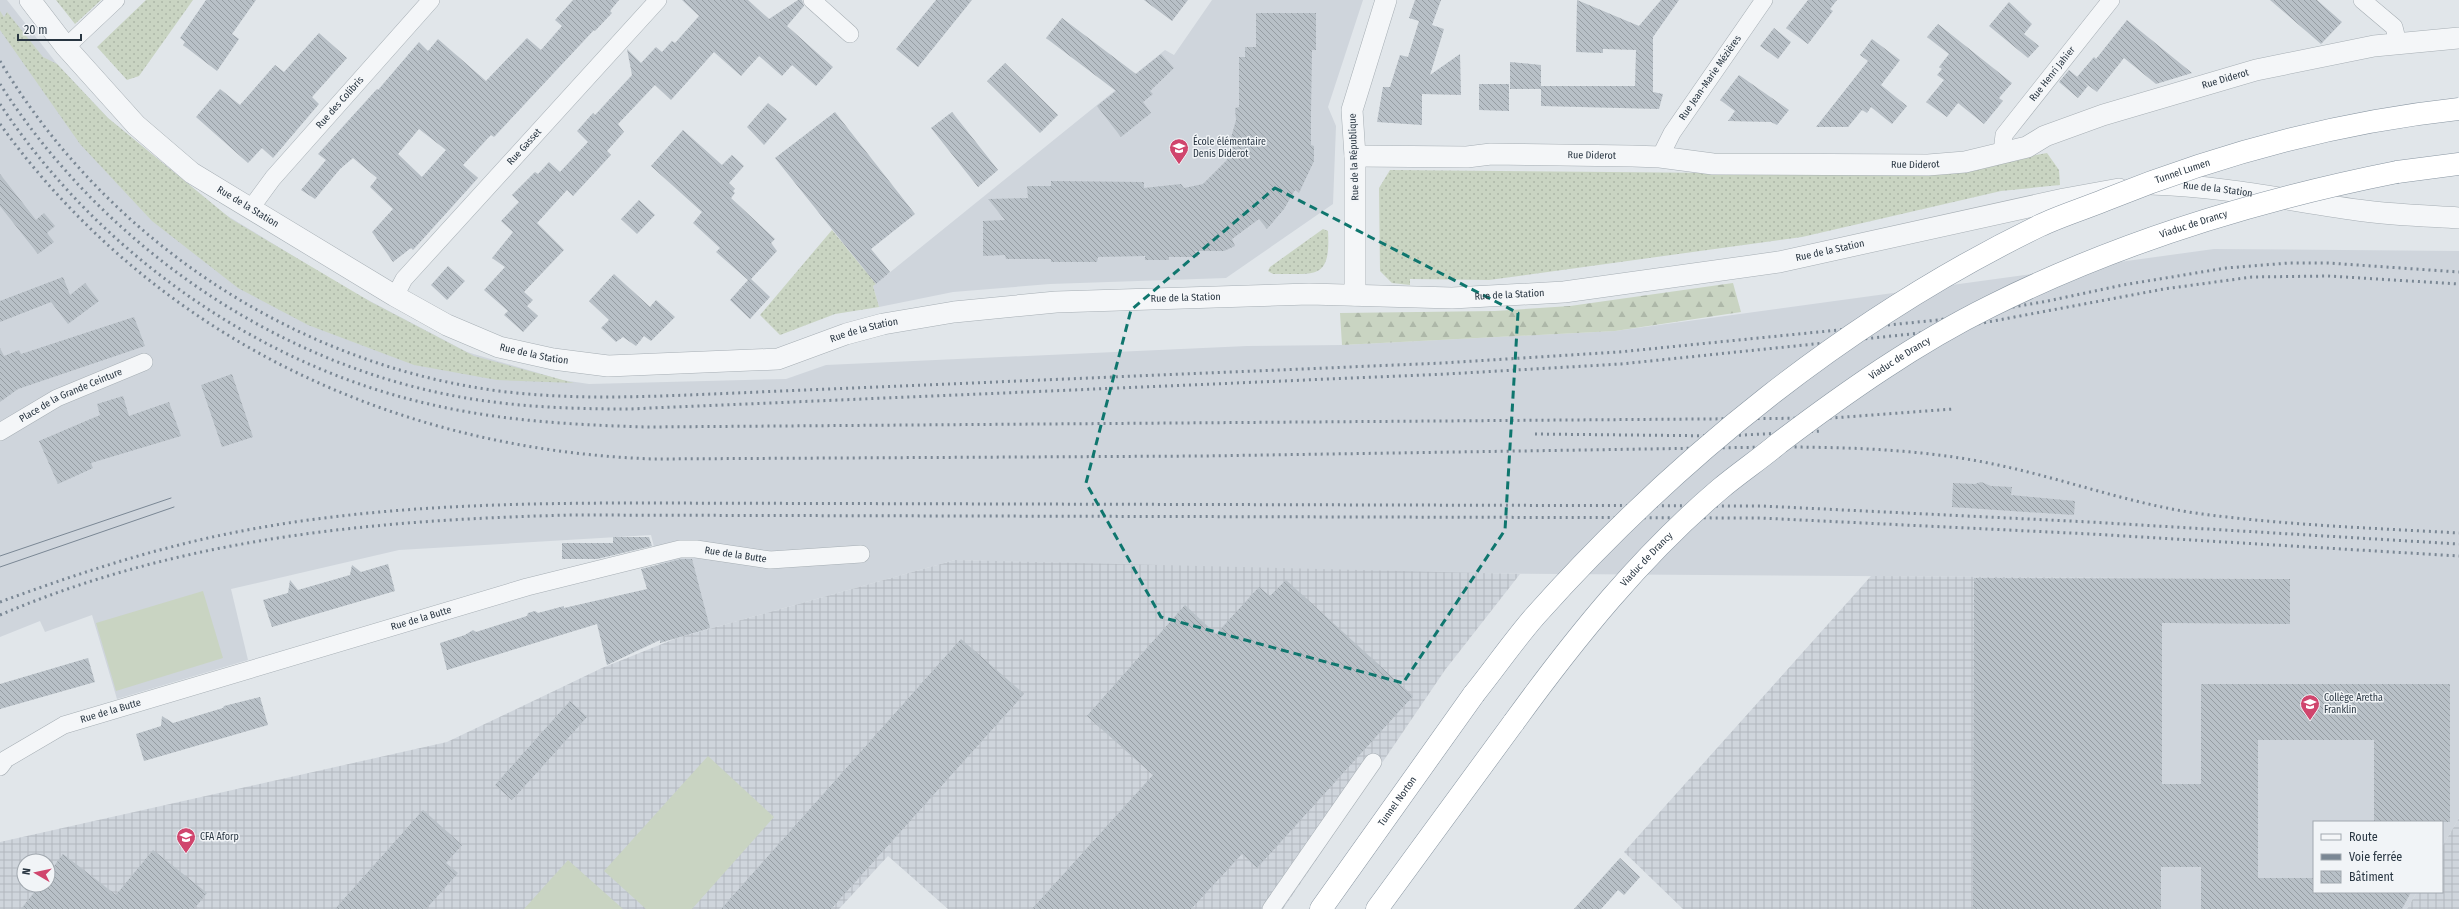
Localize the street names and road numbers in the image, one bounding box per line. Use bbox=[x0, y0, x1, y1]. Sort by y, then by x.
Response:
street label: Rue Jean-Marie Mézières bbox=[1677, 33, 1744, 123]
street label: Rue Henri Jahier bbox=[2027, 44, 2078, 104]
street label: Rue Diderot bbox=[2201, 66, 2251, 92]
street label: Rue des Colibris bbox=[314, 74, 366, 131]
street label: Rue de la République bbox=[1346, 113, 1362, 201]
street label: Rue Gasset bbox=[505, 126, 545, 168]
street label: Rue Diderot bbox=[1567, 149, 1617, 162]
street label: Tunnel Lumen bbox=[2153, 157, 2212, 186]
street label: Rue Diderot bbox=[1891, 158, 1941, 171]
street label: Rue de la Station bbox=[2183, 180, 2253, 200]
street label: Rue de la Station bbox=[215, 184, 281, 230]
street label: Viaduc de Drancy bbox=[2158, 208, 2229, 241]
street label: Rue de la Station bbox=[1795, 237, 1866, 264]
street label: Rue de la Station bbox=[1474, 287, 1545, 303]
street label: Rue de la Station bbox=[1150, 291, 1221, 305]
street label: Rue de la Station bbox=[828, 316, 899, 345]
street label: Viaduc de Drancy bbox=[1867, 334, 1933, 382]
street label: Rue de la Station bbox=[499, 341, 569, 367]
street label: Place de la Grande Ceinture bbox=[17, 366, 124, 425]
street label: Viaduc de Drancy bbox=[1618, 529, 1676, 589]
street label: Rue de la Butte bbox=[704, 544, 767, 565]
street label: Rue de la Butte bbox=[390, 604, 453, 633]
street label: Rue de la Butte bbox=[79, 696, 143, 726]
street label: Tunnel Norton bbox=[1376, 774, 1419, 829]

